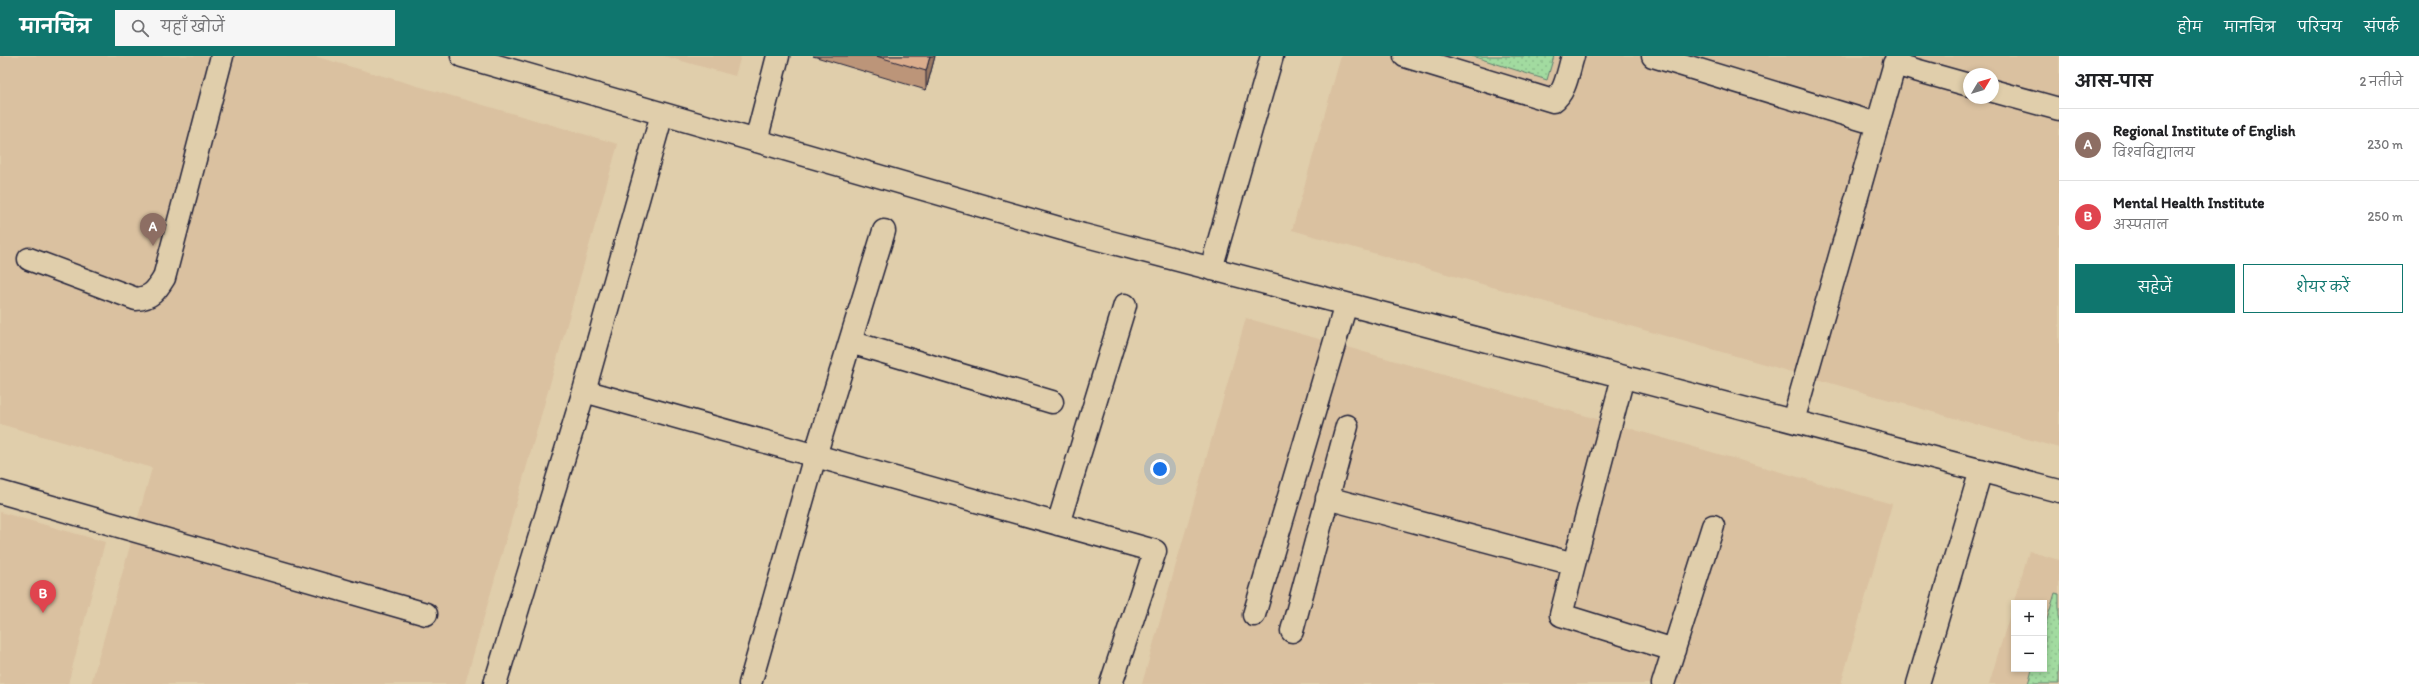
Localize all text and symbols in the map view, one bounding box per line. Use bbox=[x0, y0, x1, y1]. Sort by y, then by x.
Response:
search box bbox=[115, 10, 395, 46]
text: मानचित्र bbox=[20, 15, 91, 38]
icon: search bbox=[129, 17, 151, 39]
text: यहाँ खोजें bbox=[161, 18, 225, 36]
text: होम bbox=[2178, 19, 2202, 36]
text: मानचित्र bbox=[2224, 19, 2276, 36]
text: परिचय bbox=[2298, 19, 2342, 36]
text: संपर्क bbox=[2364, 19, 2399, 36]
north arrow bbox=[1963, 68, 1999, 104]
text: आस-पास bbox=[2075, 71, 2153, 91]
text: 2 नतीजे bbox=[2360, 74, 2403, 89]
text: Regional Institute of English bbox=[2113, 122, 2295, 140]
text: A bbox=[2084, 137, 2092, 152]
text: 230 m bbox=[2367, 137, 2403, 152]
text: विश्वविद्यालय bbox=[2113, 145, 2195, 160]
text: Mental Health Institute bbox=[2113, 194, 2265, 212]
text: B bbox=[2084, 209, 2092, 224]
text: 250 m bbox=[2367, 209, 2403, 224]
pin: A bbox=[140, 213, 166, 246]
text: अस्पताल bbox=[2113, 217, 2168, 232]
button: सहेजें bbox=[2075, 264, 2235, 313]
button: शेयर करें bbox=[2243, 264, 2403, 313]
your location bbox=[1150, 459, 1170, 479]
pin: B bbox=[30, 580, 56, 613]
map controls bbox=[2011, 600, 2047, 672]
button: + bbox=[2011, 600, 2047, 636]
button: − bbox=[2011, 636, 2047, 672]

